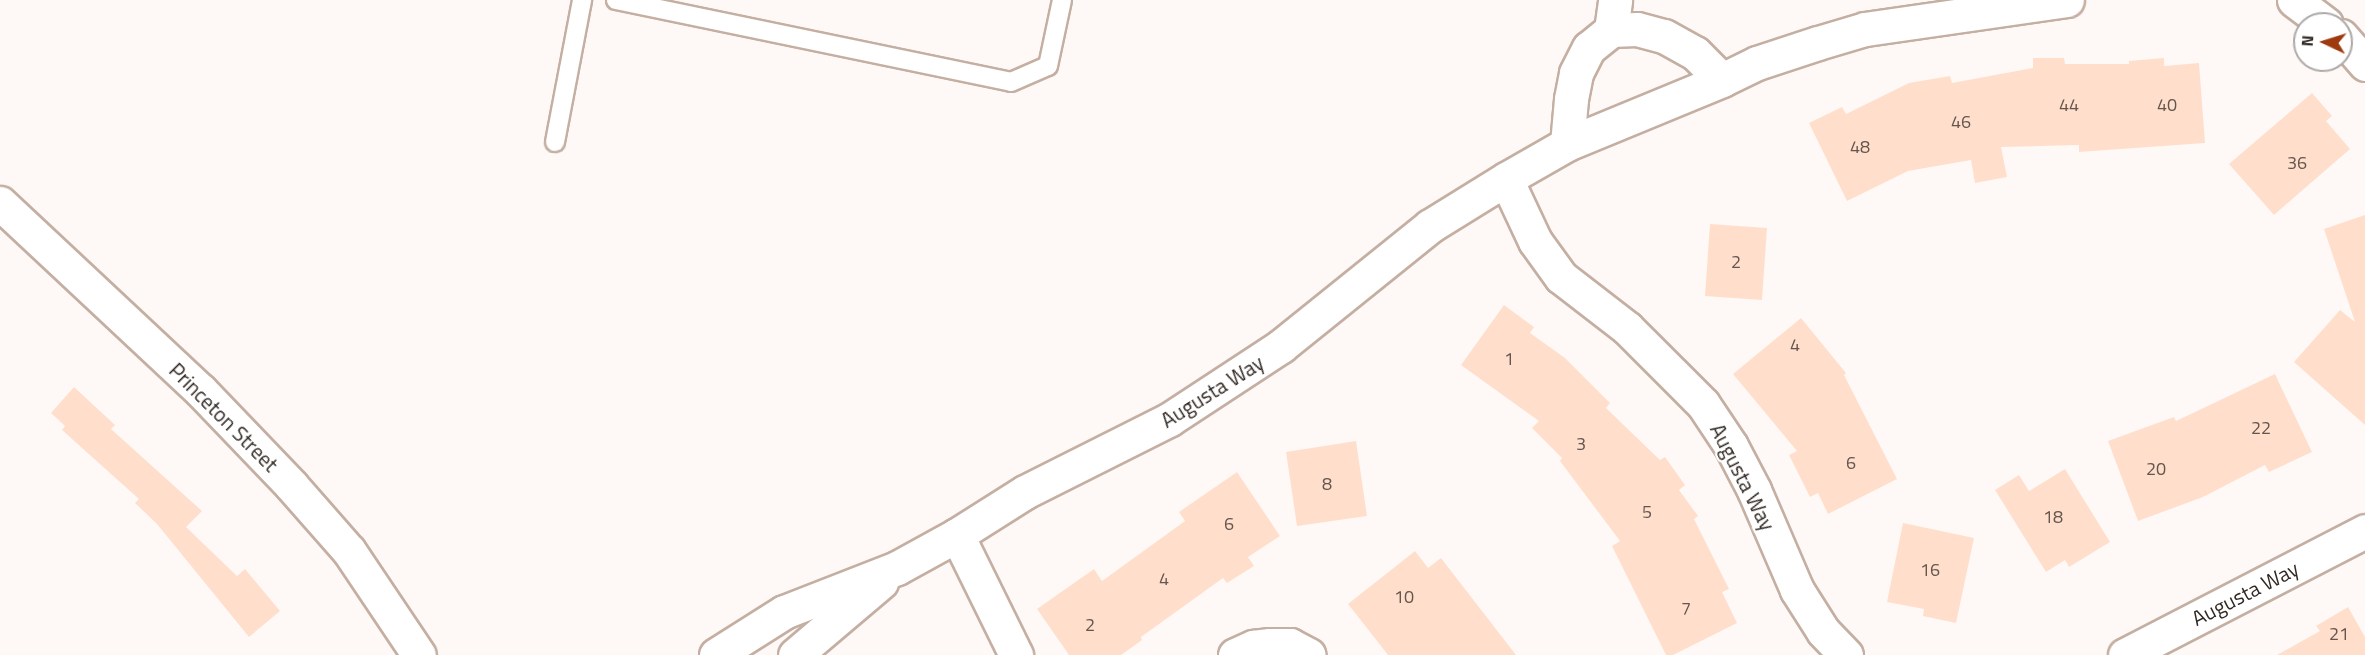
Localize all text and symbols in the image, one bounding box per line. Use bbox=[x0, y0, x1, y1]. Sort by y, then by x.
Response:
north arrow bbox=[2293, 12, 2353, 72]
text: N bbox=[2295, 35, 2319, 47]
house number: 44 bbox=[2059, 94, 2079, 116]
house number: 40 bbox=[2157, 94, 2177, 116]
house number: 46 bbox=[1951, 111, 1971, 133]
house number: 48 bbox=[1850, 136, 1870, 158]
house number: 36 bbox=[2287, 152, 2307, 174]
house number: 2 bbox=[1731, 251, 1741, 273]
house number: 4 bbox=[1790, 334, 1800, 356]
house number: 1 bbox=[1504, 348, 1514, 370]
street label: Augusta Way bbox=[1156, 349, 1268, 433]
street label: Princeton Street bbox=[164, 357, 284, 477]
house number: 22 bbox=[2251, 417, 2271, 439]
street label: Augusta Way bbox=[1705, 419, 1781, 535]
house number: 3 bbox=[1576, 433, 1586, 455]
house number: 6 bbox=[1846, 452, 1856, 474]
house number: 20 bbox=[2146, 458, 2166, 480]
house number: 8 bbox=[1322, 473, 1332, 495]
house number: 5 bbox=[1642, 501, 1652, 523]
house number: 18 bbox=[2043, 506, 2063, 528]
house number: 6 bbox=[1224, 513, 1234, 535]
street label: Augusta Way bbox=[2187, 555, 2303, 631]
house number: 16 bbox=[1920, 559, 1940, 581]
house number: 4 bbox=[1159, 568, 1169, 590]
house number: 10 bbox=[1394, 586, 1414, 608]
house number: 7 bbox=[1681, 598, 1691, 620]
house number: 2 bbox=[1085, 614, 1095, 636]
house number: 21 bbox=[2329, 623, 2349, 645]

